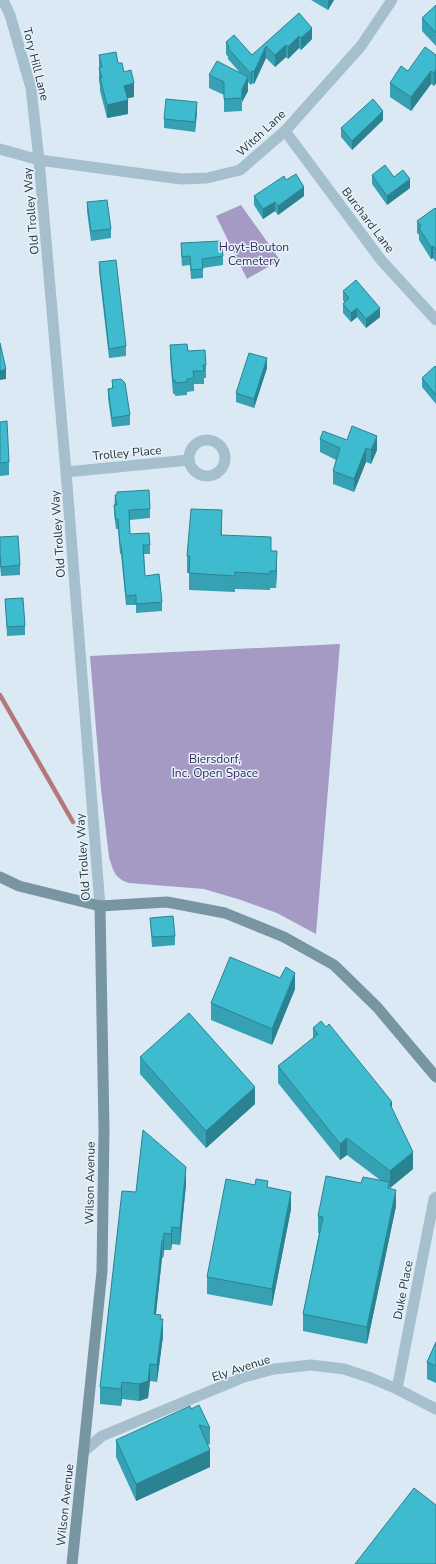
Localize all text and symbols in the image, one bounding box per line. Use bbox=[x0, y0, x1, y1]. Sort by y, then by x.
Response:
street label: Tory Hill Lane bbox=[19, 26, 53, 102]
street label: Witch Lane bbox=[233, 106, 289, 160]
street label: Old Trolley Way bbox=[19, 166, 43, 255]
street label: Burchard Lane bbox=[338, 184, 398, 256]
park label: Hoyt-Bouton Cemetery bbox=[219, 239, 289, 269]
street label: Trolley Place bbox=[92, 442, 162, 464]
street label: Old Trolley Way bbox=[47, 489, 69, 578]
park label: Biersdorf, Inc. Open Space bbox=[172, 751, 258, 781]
street label: Old Trolley Way bbox=[72, 812, 94, 901]
street label: Wilson Avenue bbox=[81, 1142, 99, 1224]
street label: Duke Place bbox=[389, 1259, 417, 1321]
street label: Ely Avenue bbox=[210, 1351, 272, 1385]
street label: Wilson Avenue bbox=[53, 1463, 77, 1547]

